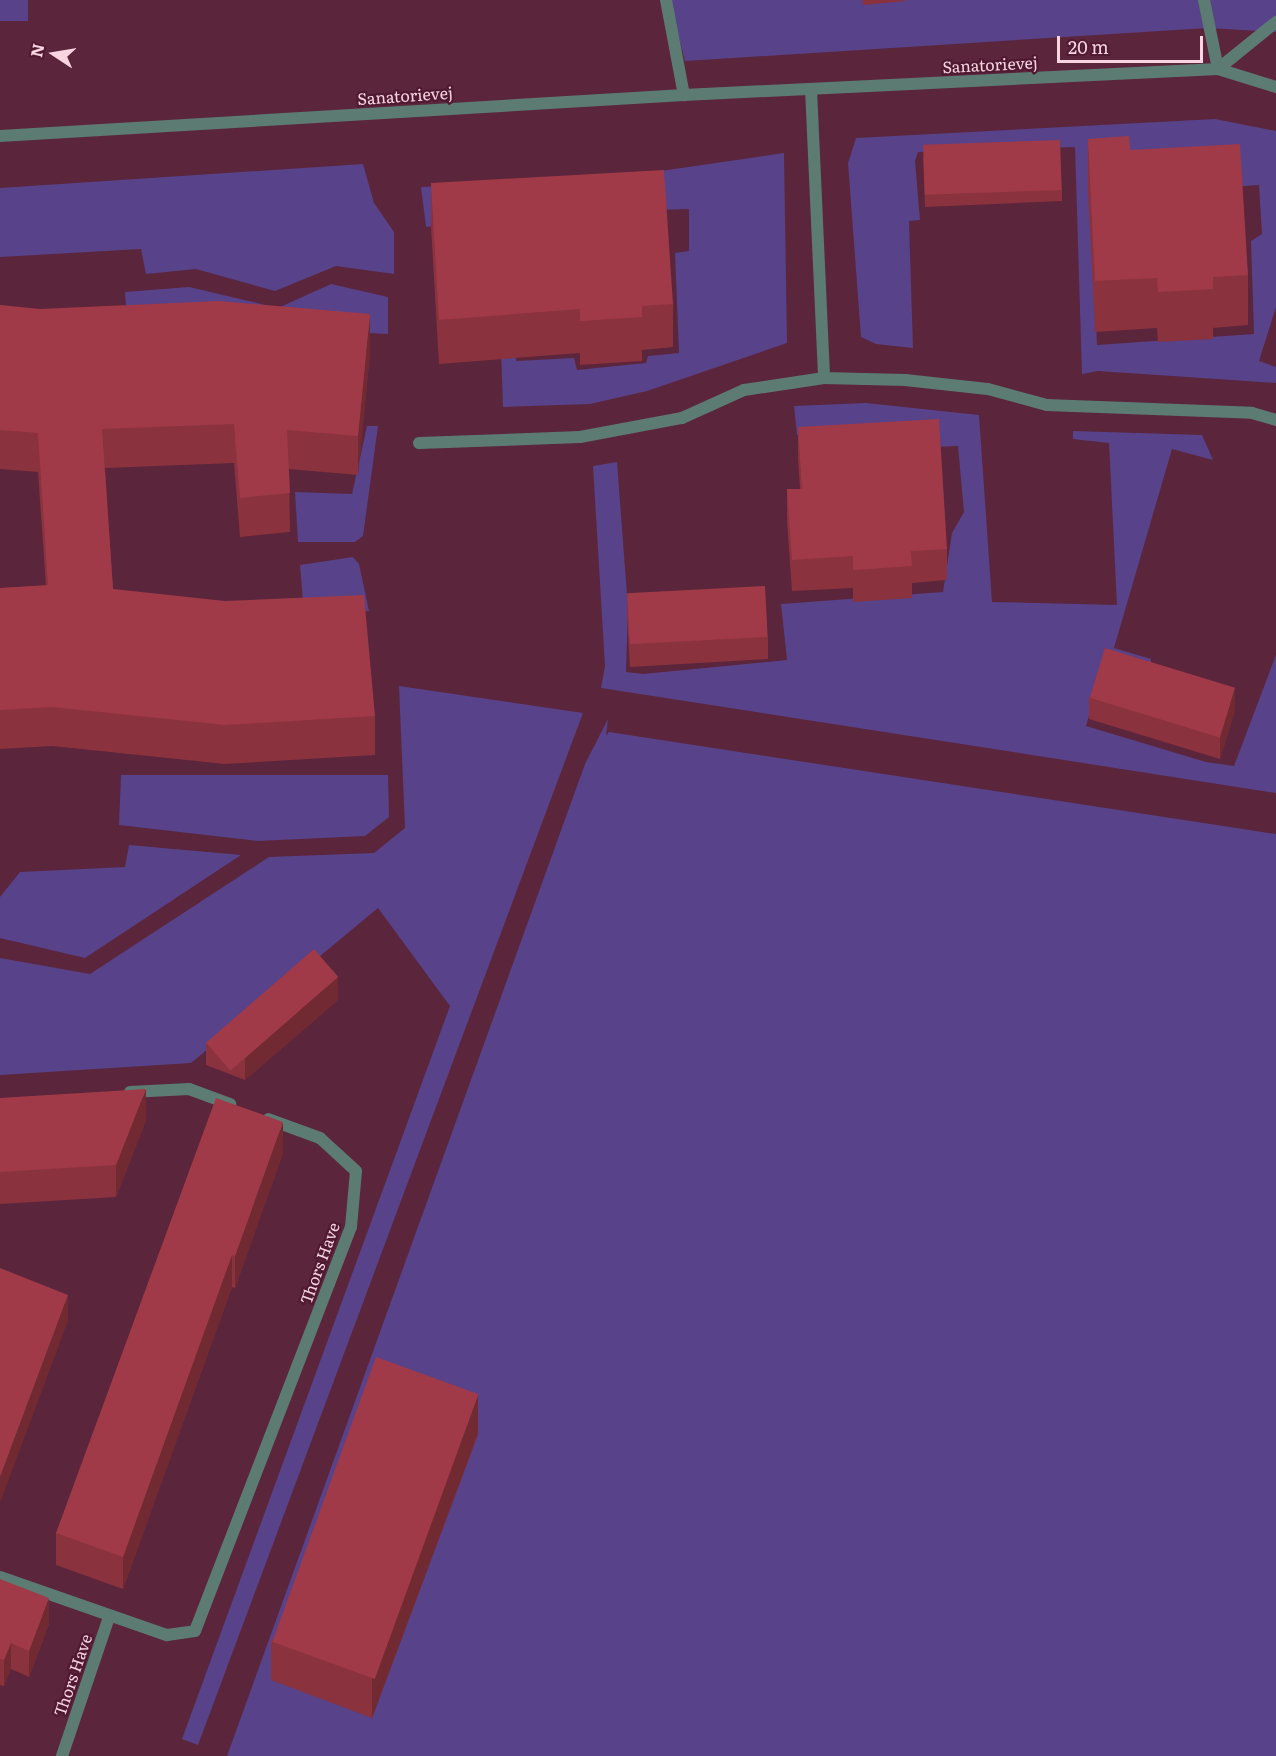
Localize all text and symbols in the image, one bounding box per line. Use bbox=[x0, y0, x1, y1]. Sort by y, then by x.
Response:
north arrow bbox=[24, 24, 84, 84]
scale bar bbox=[1060, 24, 1206, 62]
text: 20 m bbox=[1068, 33, 1109, 60]
text: N bbox=[23, 41, 50, 59]
street label: Sanatorievej bbox=[942, 52, 1038, 76]
street label: Sanatorievej bbox=[357, 82, 453, 108]
street label: Thors Have bbox=[295, 1219, 343, 1307]
street label: Thors Have bbox=[49, 1631, 95, 1719]

